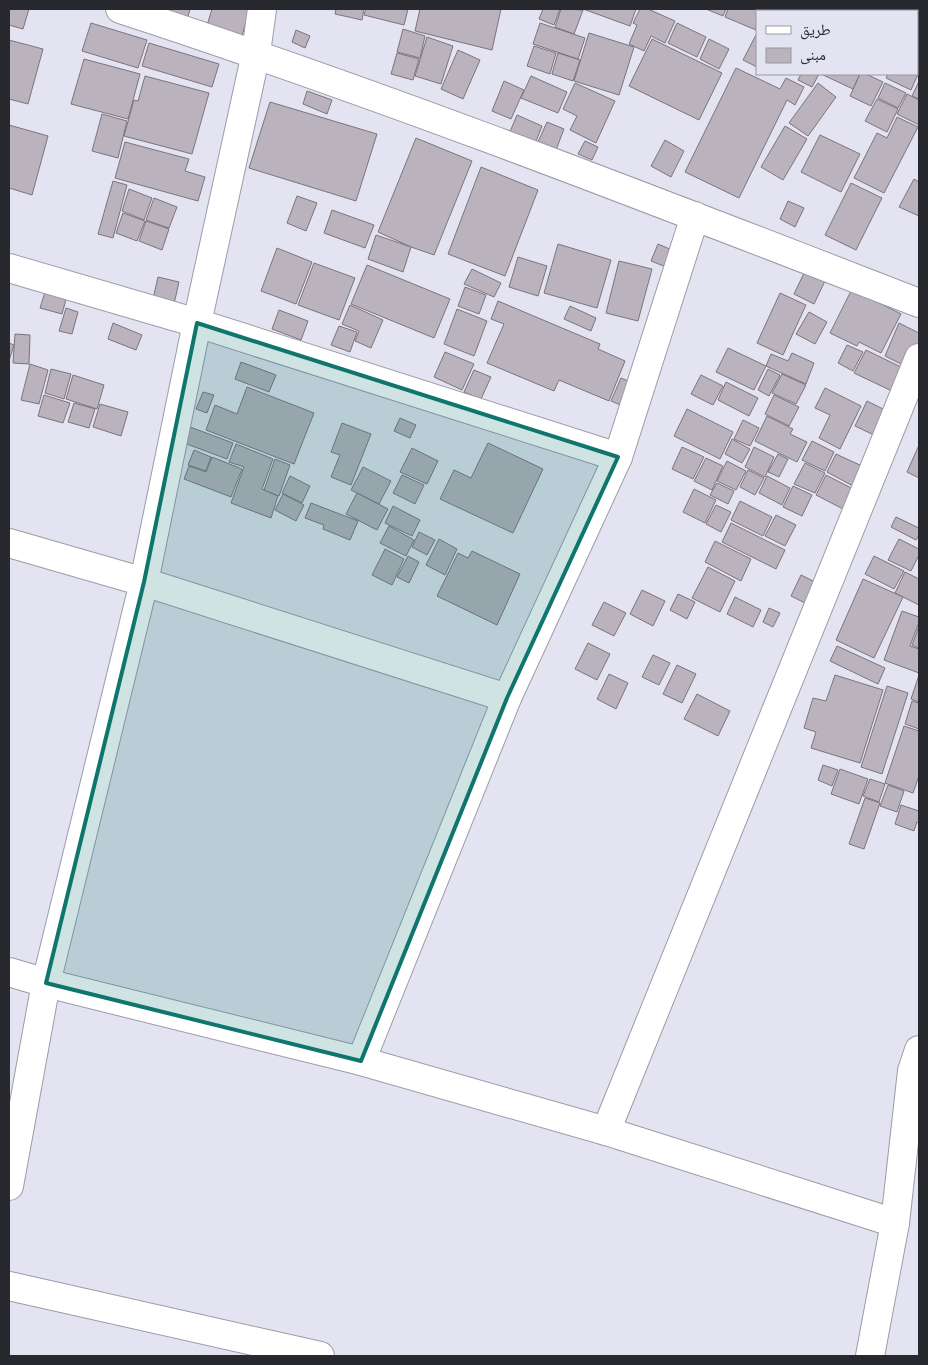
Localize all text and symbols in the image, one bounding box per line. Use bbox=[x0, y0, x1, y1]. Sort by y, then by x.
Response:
legend bbox=[756, 10, 918, 75]
text: طريق bbox=[800, 20, 831, 41]
text: مبنى bbox=[800, 45, 826, 66]

